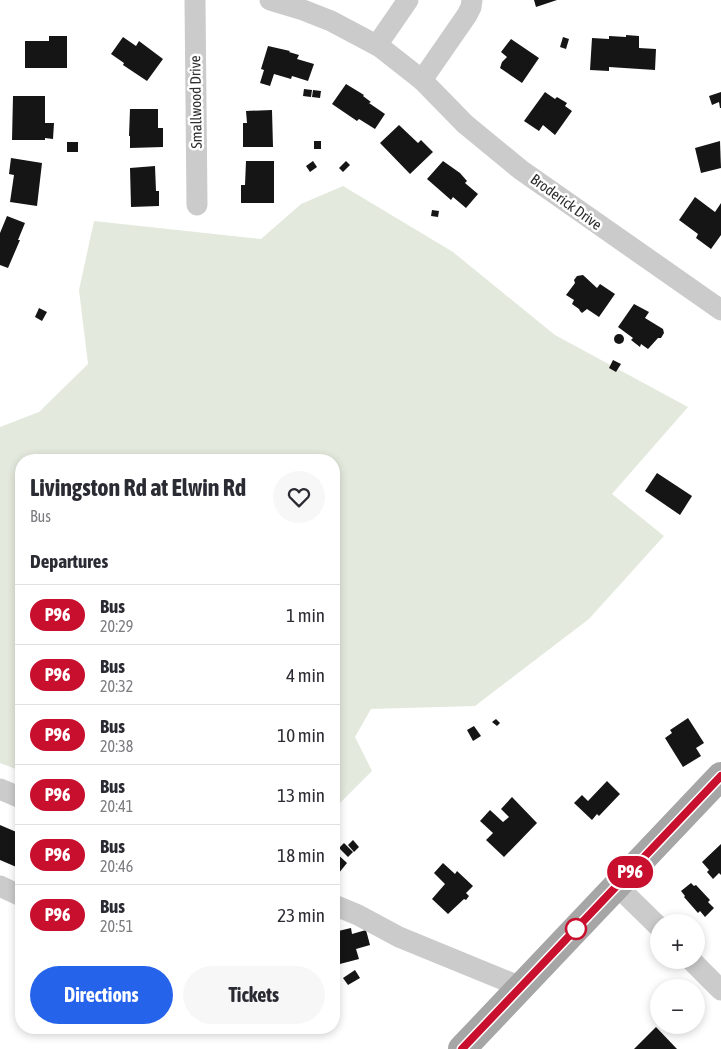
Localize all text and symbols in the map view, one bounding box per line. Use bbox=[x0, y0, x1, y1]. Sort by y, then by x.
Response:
street label: Smallwood Drive bbox=[186, 55, 205, 149]
street label: Broderick Drive bbox=[527, 170, 605, 233]
button: heart bbox=[273, 471, 325, 523]
text: Livingston Rd at Elwin Rd bbox=[30, 474, 246, 501]
text: Bus bbox=[30, 507, 51, 525]
text: Departures bbox=[30, 550, 108, 572]
text: Bus bbox=[100, 595, 125, 617]
text: P96 bbox=[45, 604, 70, 625]
text: 1 min bbox=[286, 604, 325, 626]
text: 20:29 bbox=[100, 617, 133, 635]
text: Bus bbox=[100, 655, 125, 677]
text: P96 bbox=[45, 664, 70, 685]
text: 4 min bbox=[286, 664, 325, 686]
text: 20:32 bbox=[100, 677, 133, 695]
text: Bus bbox=[100, 715, 125, 737]
text: P96 bbox=[45, 724, 70, 745]
text: 10 min bbox=[277, 724, 325, 746]
text: 20:38 bbox=[100, 737, 133, 755]
text: Bus bbox=[100, 775, 125, 797]
text: P96 bbox=[45, 784, 70, 805]
text: 13 min bbox=[277, 784, 325, 806]
text: 20:41 bbox=[100, 797, 133, 815]
text: Bus bbox=[100, 835, 125, 857]
text: P96 bbox=[45, 844, 70, 865]
text: 18 min bbox=[277, 844, 325, 866]
line badge: P96 bbox=[601, 856, 659, 888]
text: 20:46 bbox=[100, 857, 133, 875]
text: P96 bbox=[617, 861, 643, 882]
text: Bus bbox=[100, 895, 125, 917]
text: P96 bbox=[45, 904, 70, 925]
text: 23 min bbox=[277, 904, 325, 926]
map controls bbox=[650, 914, 705, 1034]
button: + bbox=[650, 914, 705, 969]
text: 20:51 bbox=[100, 917, 133, 935]
unlabelled marker bbox=[565, 918, 587, 940]
button: Directions bbox=[30, 966, 173, 1024]
button: Tickets bbox=[183, 966, 325, 1024]
button: − bbox=[650, 979, 705, 1034]

